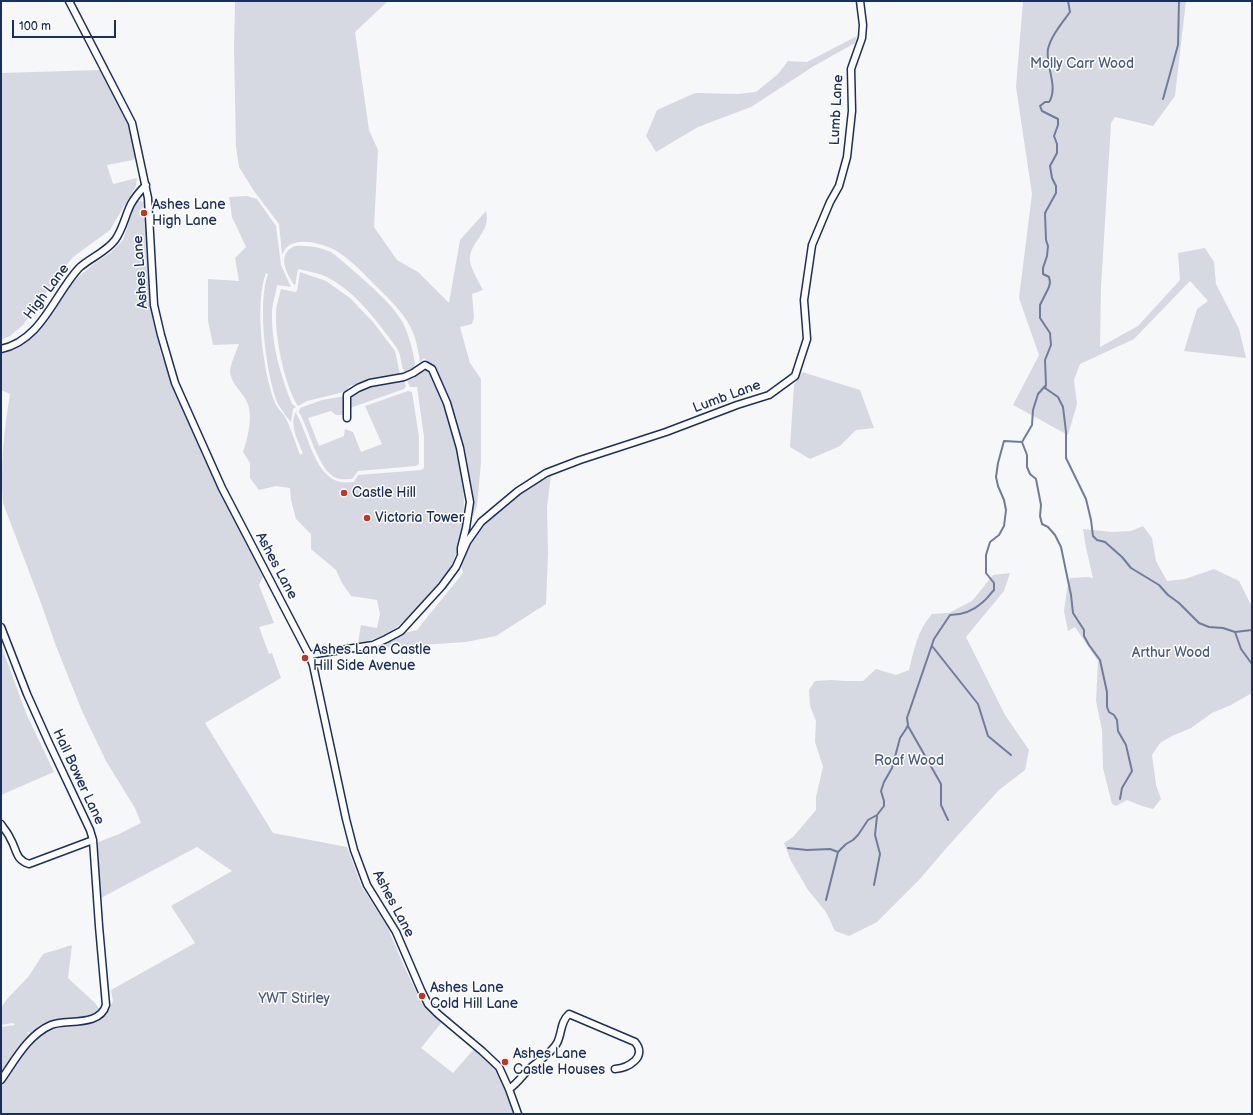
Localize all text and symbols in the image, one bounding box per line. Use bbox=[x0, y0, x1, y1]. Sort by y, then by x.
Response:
scale bar bbox=[14, 12, 118, 38]
text: 100 m bbox=[19, 19, 51, 34]
park label: Molly Carr Wood bbox=[1030, 56, 1134, 72]
street label: Lumb Lane bbox=[827, 74, 847, 146]
place label: Ashes Lane High Lane bbox=[152, 197, 225, 230]
marker: Ashes Lane High Lane bbox=[139, 208, 149, 218]
street label: Ashes Lane bbox=[130, 235, 152, 309]
street label: High Lane bbox=[21, 261, 73, 323]
street label: Lumb Lane bbox=[691, 377, 763, 417]
place label: Castle Hill bbox=[352, 485, 416, 501]
marker: Castle Hill bbox=[339, 488, 349, 498]
place label: Victoria Tower bbox=[375, 510, 464, 526]
marker: Victoria Tower bbox=[362, 513, 372, 523]
street label: Ashes Lane bbox=[251, 530, 301, 602]
place label: Ashes Lane Castle Hill Side Avenue bbox=[313, 642, 431, 674]
park label: Arthur Wood bbox=[1132, 645, 1210, 661]
marker: Ashes Lane Castle Hill Side Avenue bbox=[300, 653, 310, 663]
street label: Hall Bower Lane bbox=[48, 726, 108, 828]
park label: Roaf Wood bbox=[874, 753, 944, 769]
street label: Ashes Lane bbox=[368, 868, 418, 940]
place label: Ashes Lane Cold Hill Lane bbox=[430, 980, 518, 1012]
park label: YWT Stirley bbox=[258, 991, 330, 1007]
marker: Ashes Lane Cold Hill Lane bbox=[417, 991, 427, 1001]
place label: Ashes Lane Castle Houses bbox=[513, 1046, 605, 1078]
marker: Ashes Lane Castle Houses bbox=[500, 1057, 510, 1067]

